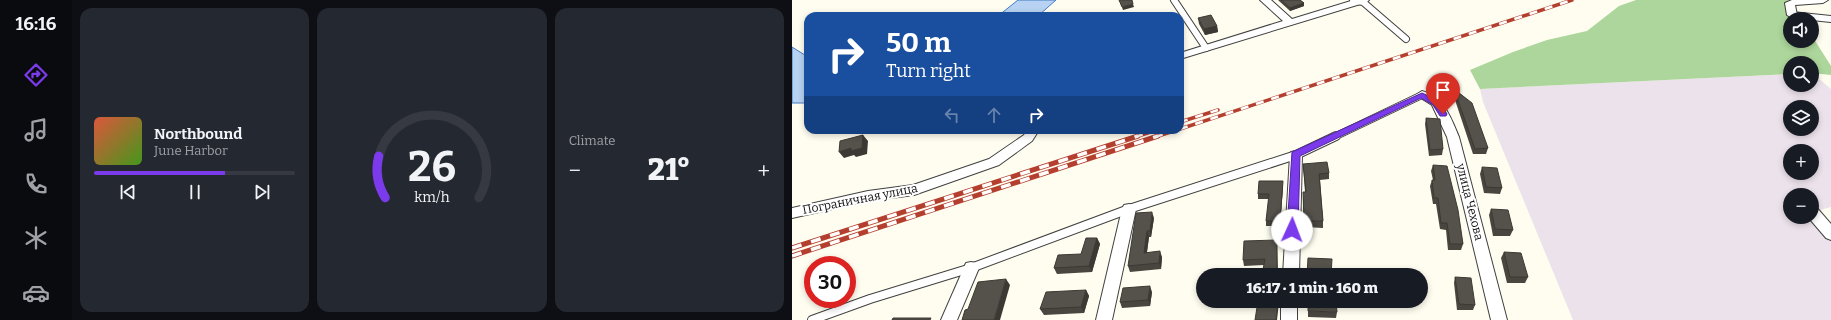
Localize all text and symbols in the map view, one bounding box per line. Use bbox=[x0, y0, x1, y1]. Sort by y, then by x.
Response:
map controls bbox=[1783, 12, 1819, 224]
button: sound bbox=[1783, 12, 1819, 48]
text: 16:16 bbox=[15, 13, 57, 35]
text: 50 m bbox=[886, 26, 951, 59]
icon: right bbox=[820, 28, 872, 80]
button: search bbox=[1783, 56, 1819, 92]
text: Turn right bbox=[886, 60, 971, 82]
icon: directions bbox=[22, 61, 50, 89]
pin bbox=[1426, 73, 1460, 114]
icon: arrive bbox=[1432, 79, 1454, 101]
button: layers bbox=[1783, 100, 1819, 136]
icon: left bbox=[941, 104, 963, 126]
icon: ahead bbox=[983, 104, 1005, 126]
icon: right bbox=[1025, 104, 1047, 126]
icon: music bbox=[22, 116, 50, 144]
text: Northbound bbox=[154, 125, 242, 143]
text: Climate bbox=[569, 133, 615, 148]
text: 26 bbox=[408, 142, 456, 192]
text: June Harbor bbox=[154, 143, 228, 158]
button: + bbox=[1783, 144, 1819, 180]
text: 21° bbox=[648, 152, 690, 188]
text: − bbox=[569, 157, 581, 184]
text: + bbox=[757, 157, 770, 184]
street label: улица Чехова bbox=[1453, 161, 1486, 242]
icon: phone bbox=[22, 170, 50, 198]
icon: previous bbox=[117, 181, 139, 203]
icon: pause bbox=[184, 181, 206, 203]
icon: next bbox=[251, 181, 273, 203]
street label: Пограничная улица bbox=[801, 181, 919, 217]
button: − bbox=[1783, 188, 1819, 224]
text: km/h bbox=[414, 189, 450, 206]
position arrow bbox=[1271, 209, 1313, 251]
icon: climate bbox=[22, 224, 50, 252]
speed limit sign: 30 bbox=[804, 256, 856, 308]
icon: car bbox=[22, 279, 50, 307]
text: 16:17 · 1 min · 160 m bbox=[1246, 279, 1378, 297]

